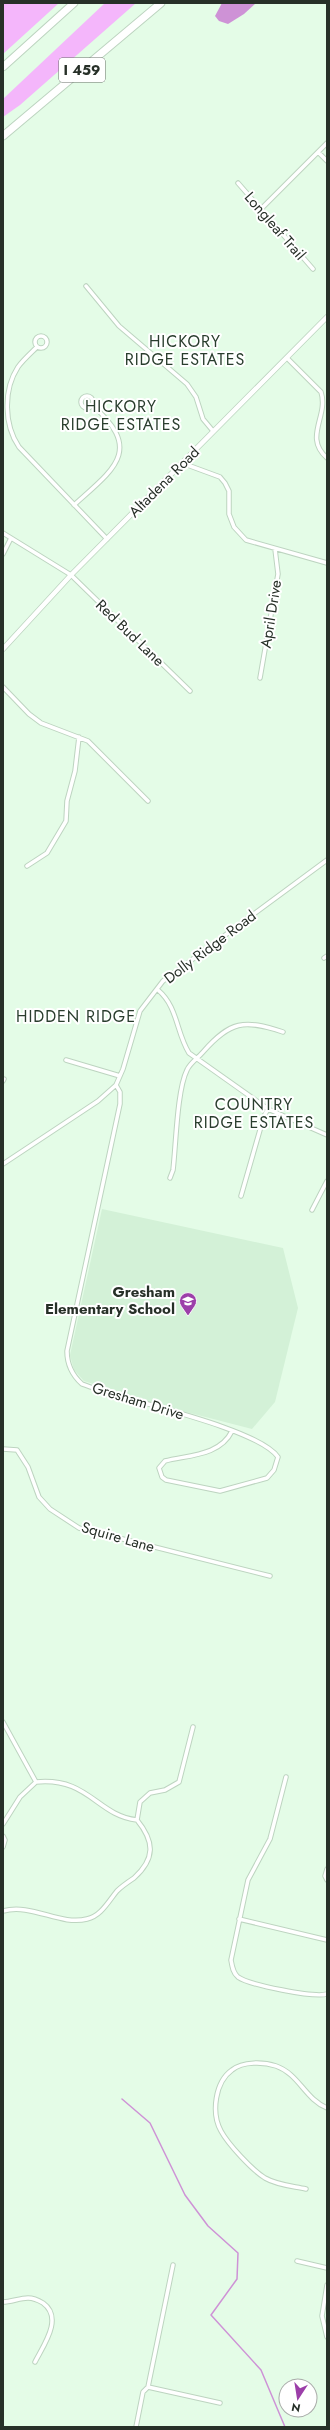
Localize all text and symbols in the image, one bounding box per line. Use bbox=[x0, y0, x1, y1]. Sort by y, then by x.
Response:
road number: I 459 bbox=[59, 58, 105, 82]
street label: Longleaf Trail bbox=[239, 187, 311, 265]
district label: HICKORY RIDGE ESTATES bbox=[125, 330, 245, 371]
district label: HICKORY RIDGE ESTATES bbox=[61, 395, 181, 436]
street label: Altadena Road bbox=[124, 442, 204, 522]
street label: April Drive bbox=[255, 578, 287, 650]
street label: Red Bud Lane bbox=[91, 595, 169, 672]
street label: Dolly Ridge Road bbox=[159, 905, 261, 989]
district label: HIDDEN RIDGE bbox=[16, 1005, 136, 1028]
district label: COUNTRY RIDGE ESTATES bbox=[194, 1093, 314, 1134]
place label: Gresham Elementary School bbox=[45, 1281, 175, 1320]
school or university icon: Gresham Elementary School bbox=[178, 1291, 198, 1316]
street label: Gresham Drive bbox=[89, 1377, 187, 1425]
street label: Squire Lane bbox=[79, 1516, 157, 1558]
north arrow bbox=[278, 2378, 318, 2418]
text: N bbox=[290, 2399, 302, 2417]

